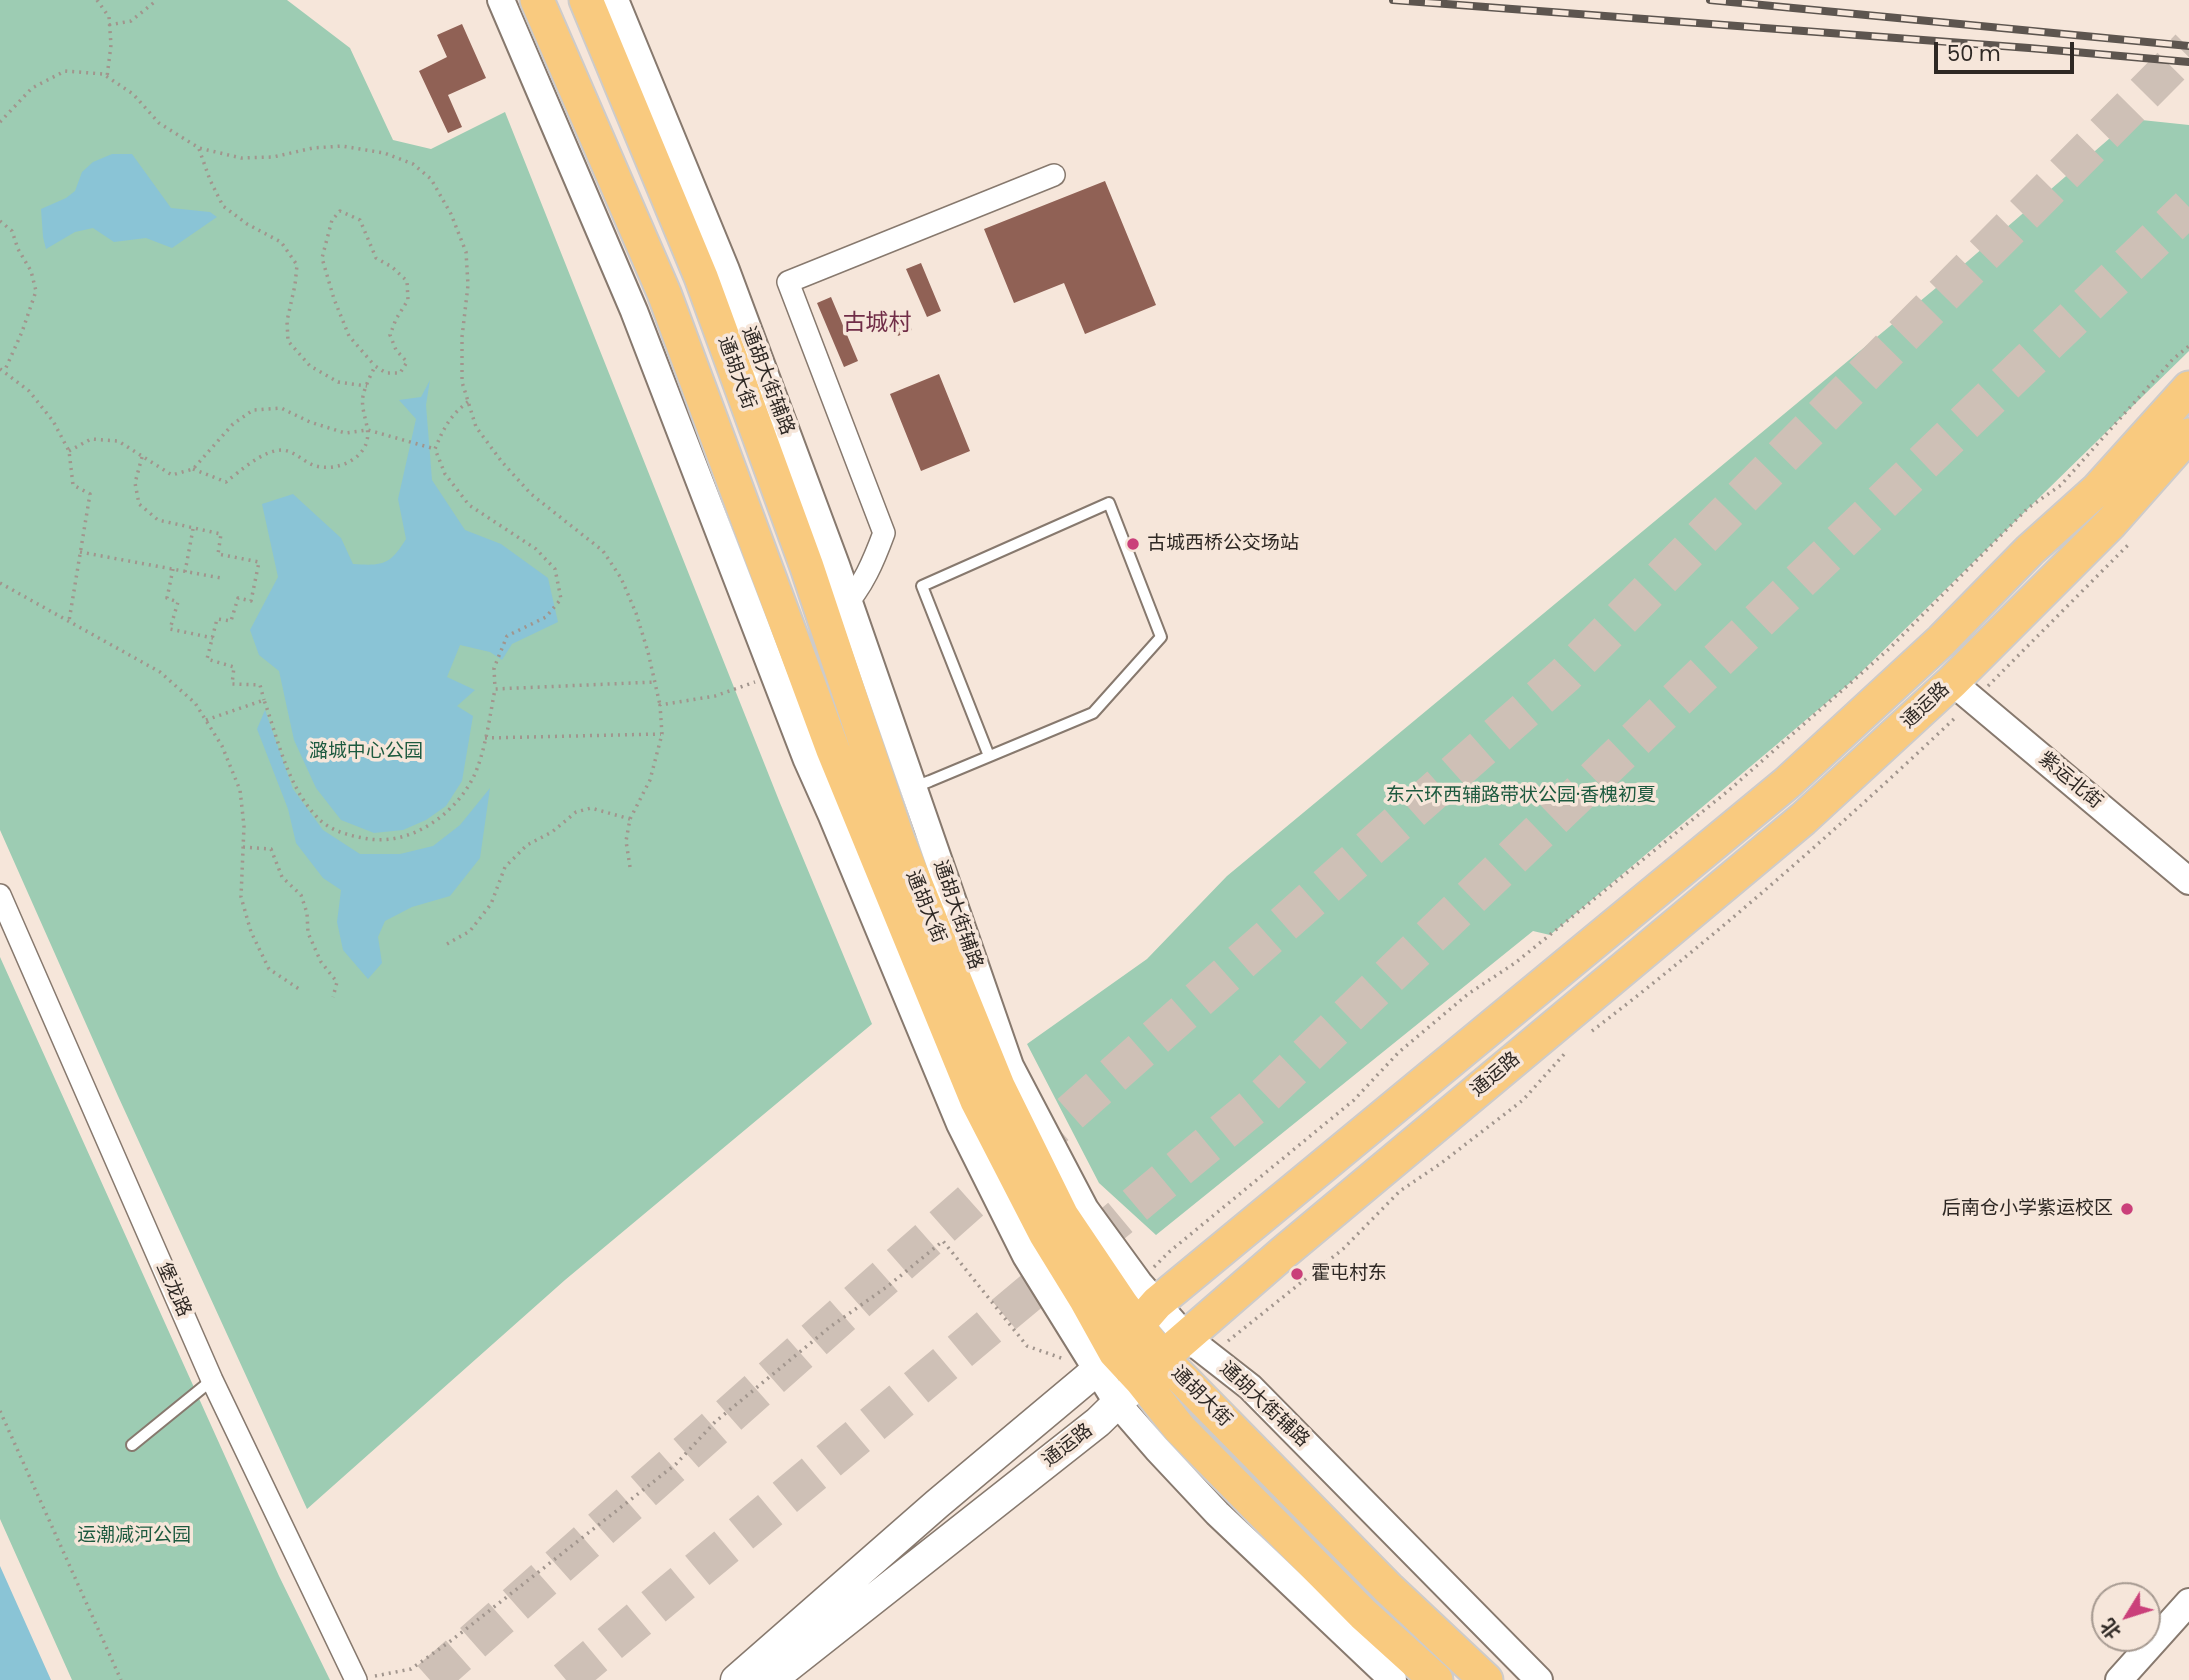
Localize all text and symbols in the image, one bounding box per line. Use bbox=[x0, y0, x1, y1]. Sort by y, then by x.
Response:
scale bar bbox=[1937, 28, 2077, 72]
text: 50 m bbox=[1947, 39, 2001, 68]
district label: 古城村 bbox=[843, 310, 911, 338]
street label: 通胡大街辅路 bbox=[736, 324, 798, 438]
street label: 通胡大街 bbox=[712, 333, 760, 413]
place label: 古城西桥公交场站 bbox=[1147, 533, 1299, 555]
marker: 古城西桥公交场站 bbox=[1125, 536, 1141, 552]
street label: 通运路 bbox=[1897, 678, 1955, 734]
park label: 潞城中心公园 bbox=[309, 741, 423, 763]
street label: 紫运北街 bbox=[2034, 748, 2106, 814]
park label: 东六环西辅路带状公园·香槐初夏 bbox=[1386, 785, 1656, 807]
street label: 通胡大街辅路 bbox=[928, 857, 986, 973]
street label: 通胡大街 bbox=[900, 867, 950, 947]
street label: 通运路 bbox=[1467, 1048, 1525, 1102]
place label: 后南仓小学紫运校区 bbox=[1942, 1198, 2113, 1220]
marker: 后南仓小学紫运校区 bbox=[2119, 1201, 2135, 1217]
street label: 堡龙路 bbox=[151, 1259, 195, 1321]
place label: 霍屯村东 bbox=[1311, 1263, 1387, 1285]
marker: 霍屯村东 bbox=[1289, 1266, 1305, 1282]
street label: 通胡大街辅路 bbox=[1215, 1358, 1313, 1452]
street label: 通胡大街 bbox=[1166, 1362, 1236, 1432]
street label: 通运路 bbox=[1039, 1419, 1097, 1473]
park label: 运潮减河公园 bbox=[77, 1525, 191, 1547]
north arrow bbox=[2091, 1582, 2161, 1652]
text: 北 bbox=[2094, 1613, 2127, 1645]

